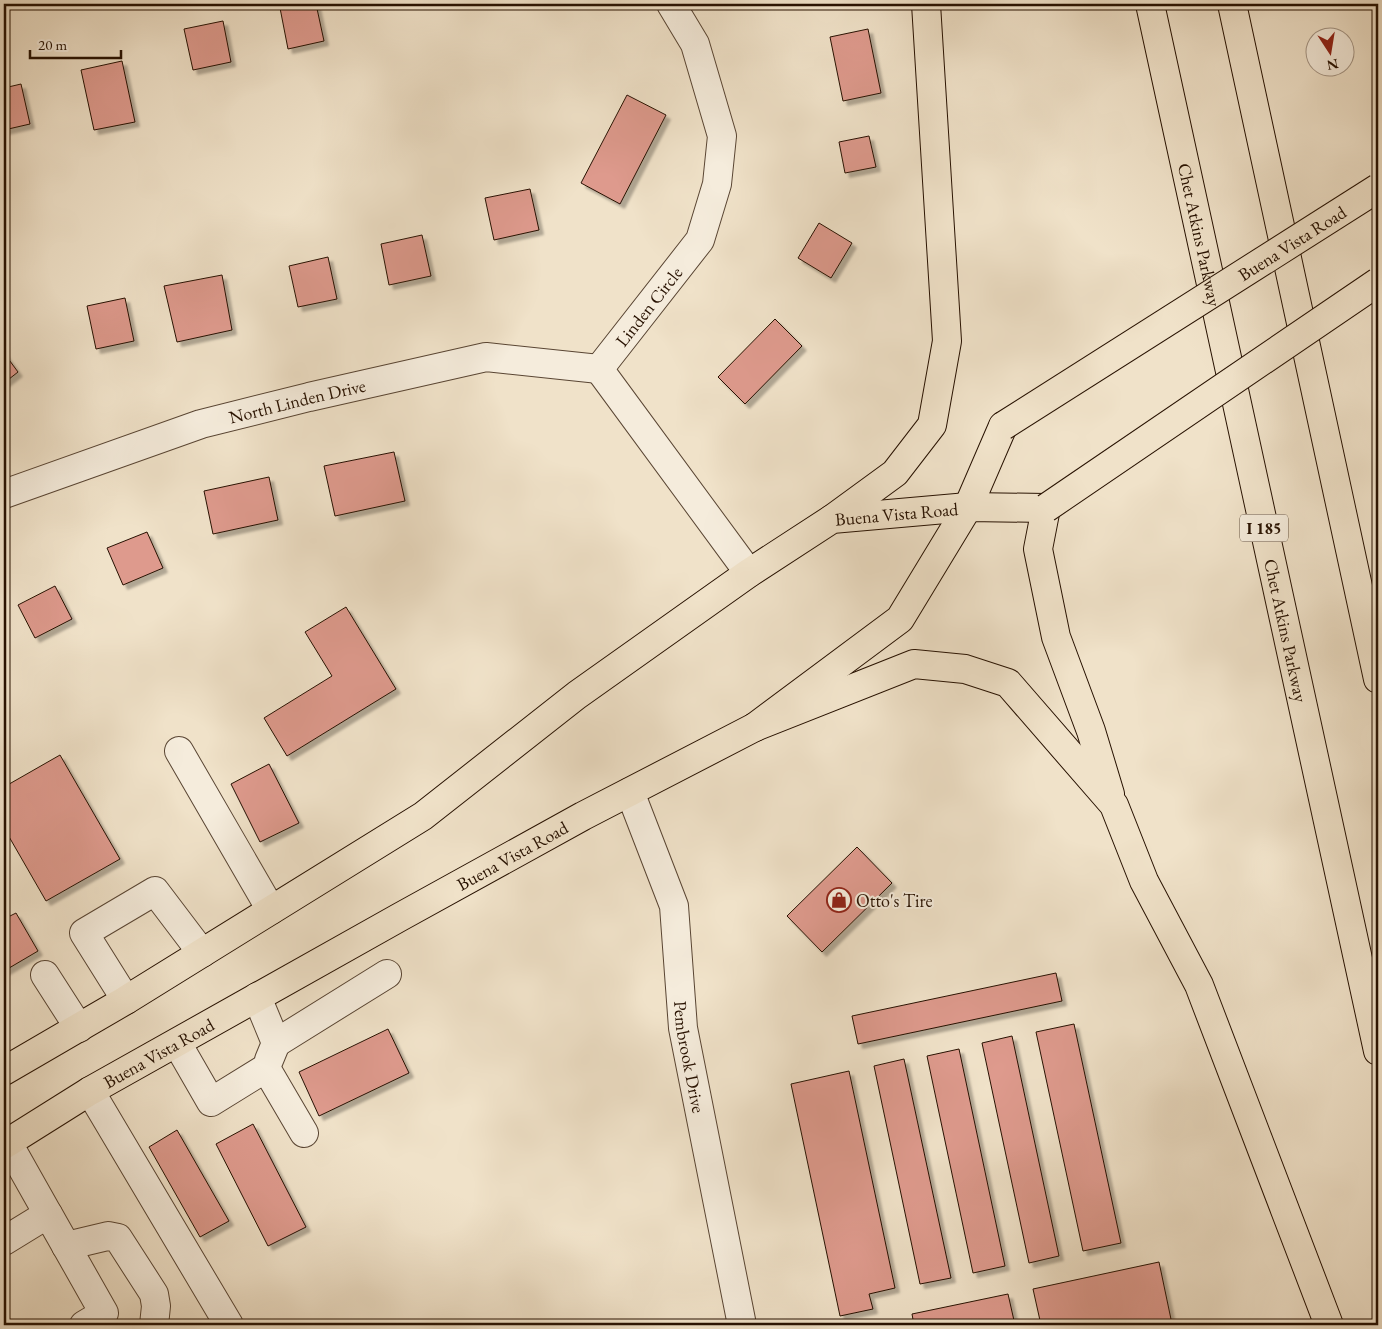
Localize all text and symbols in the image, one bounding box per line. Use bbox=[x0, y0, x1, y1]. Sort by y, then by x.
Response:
scale bar bbox=[30, 28, 121, 60]
north arrow bbox=[1304, 28, 1354, 78]
text: 20 m bbox=[38, 35, 67, 54]
text: N bbox=[1325, 55, 1340, 75]
street label: Chet Atkins Parkway bbox=[1173, 161, 1227, 308]
street label: Buena Vista Road bbox=[1233, 199, 1351, 286]
street label: Linden Circle bbox=[610, 261, 687, 351]
street label: North Linden Drive bbox=[226, 373, 368, 428]
street label: Buena Vista Road bbox=[834, 496, 960, 530]
road number: I 185 bbox=[1240, 514, 1288, 542]
street label: Chet Atkins Parkway bbox=[1260, 557, 1313, 704]
street label: Buena Vista Road bbox=[452, 815, 572, 895]
shop icon: Otto's Tire bbox=[826, 887, 852, 913]
place label: Otto's Tire bbox=[856, 889, 932, 912]
street label: Pembrook Drive bbox=[670, 1000, 711, 1115]
street label: Buena Vista Road bbox=[99, 1012, 219, 1093]

